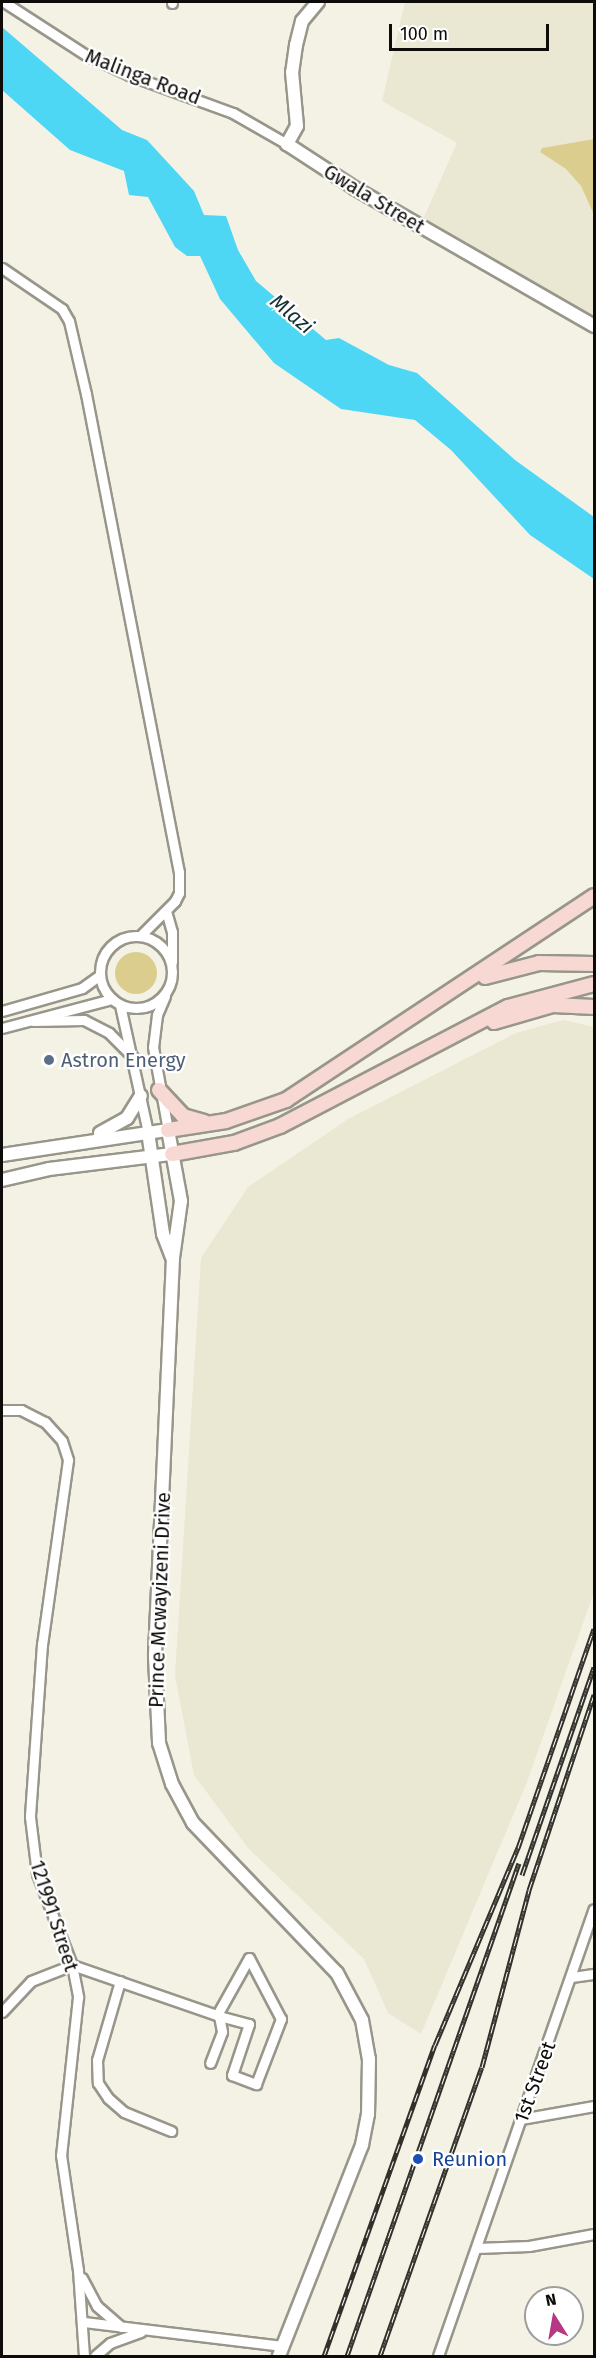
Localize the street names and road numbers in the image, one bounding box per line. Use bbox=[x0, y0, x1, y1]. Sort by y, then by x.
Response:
street label: Malinga Road bbox=[82, 44, 204, 110]
street label: Gwala Street bbox=[319, 159, 429, 239]
street label: Prince Mcwayizeni Drive bbox=[144, 1492, 176, 1708]
street label: 121991 Street bbox=[25, 1857, 83, 1975]
street label: 1st Street bbox=[509, 2038, 561, 2126]

